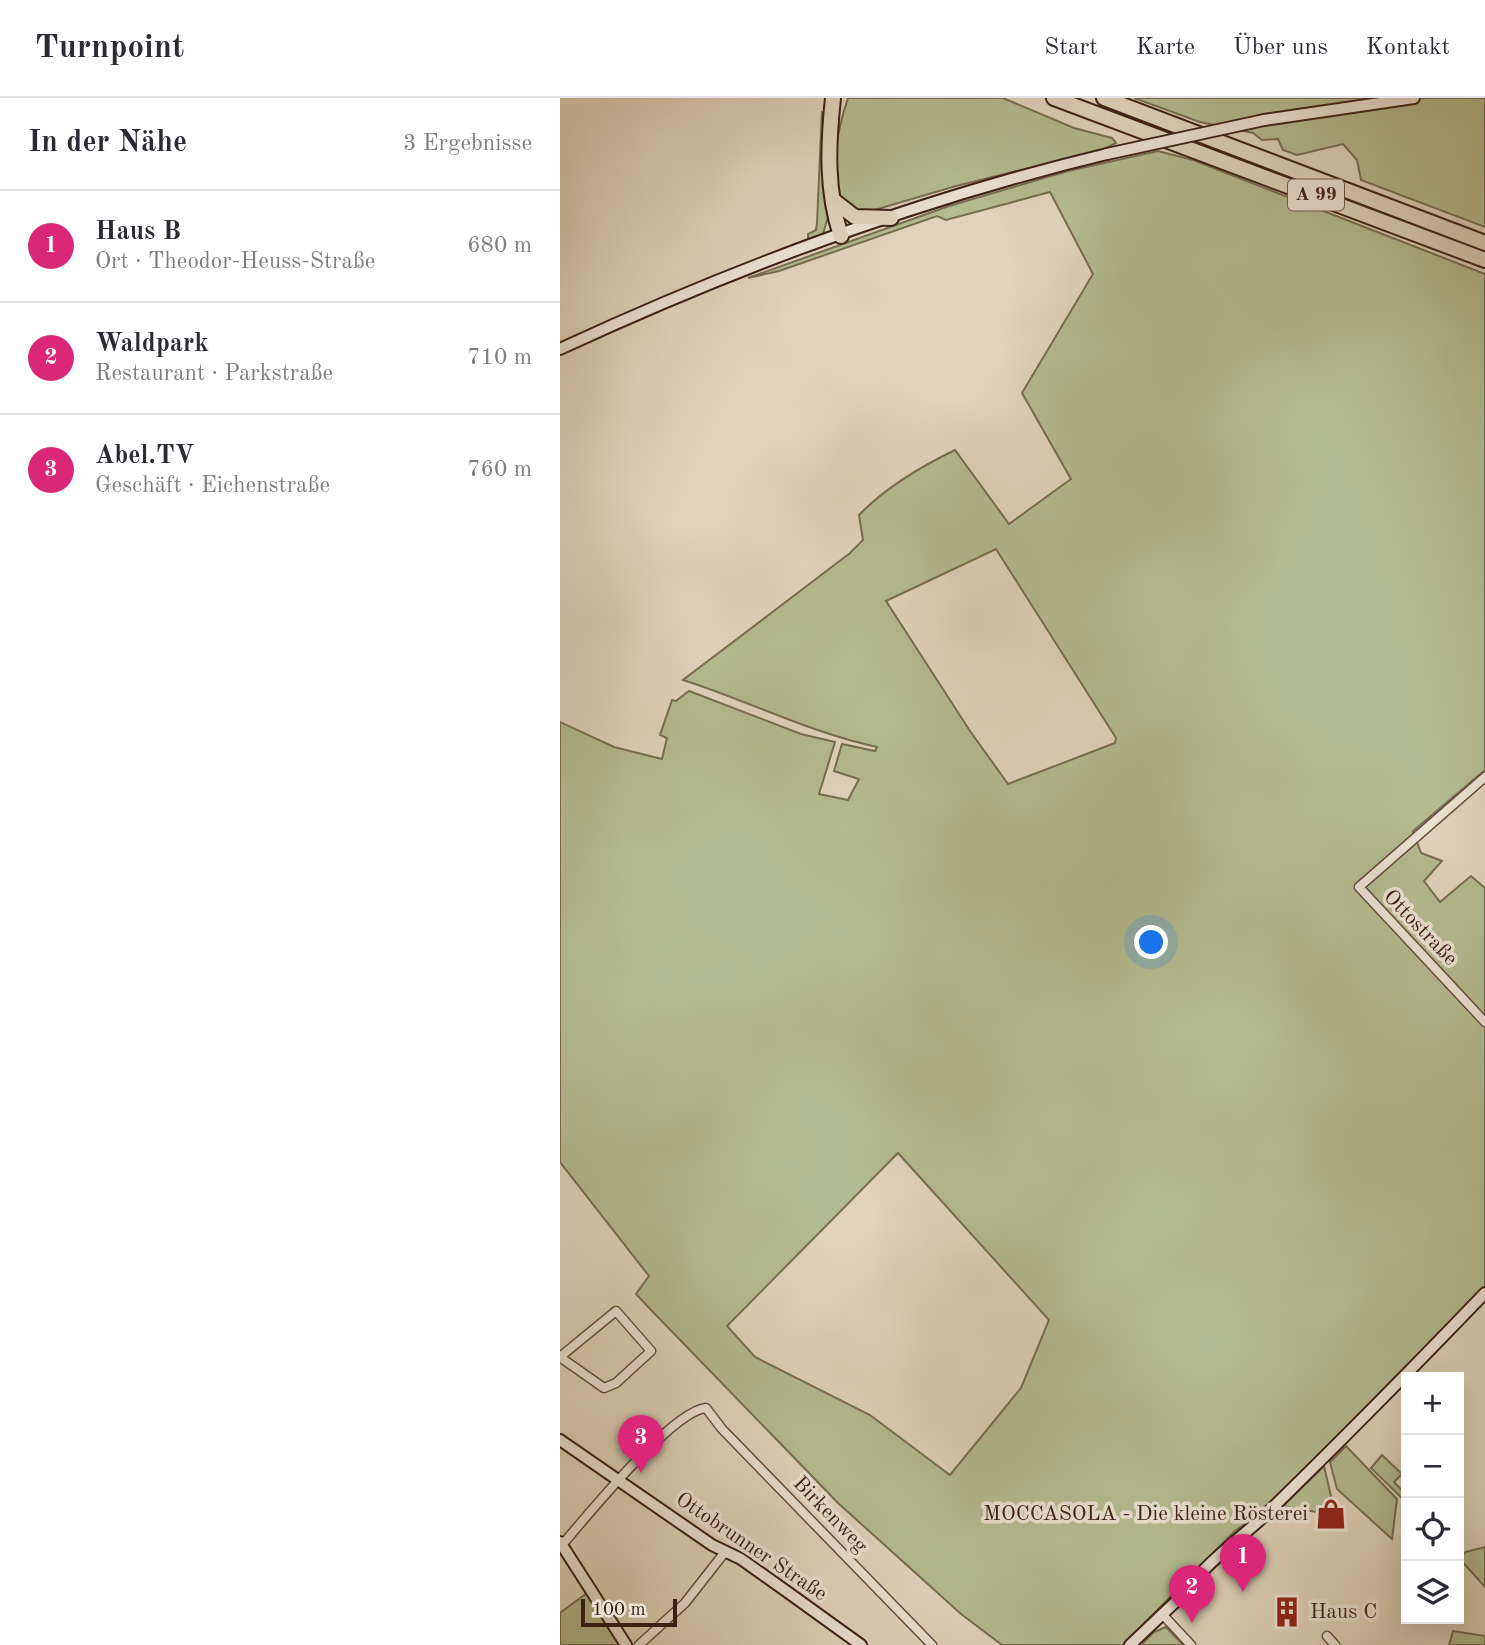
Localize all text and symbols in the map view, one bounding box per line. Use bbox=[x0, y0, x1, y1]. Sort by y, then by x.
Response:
text: Turnpoint bbox=[35, 32, 184, 65]
text: Start bbox=[1044, 36, 1098, 60]
text: Karte bbox=[1136, 36, 1195, 60]
text: Über uns bbox=[1233, 36, 1328, 60]
text: Kontakt bbox=[1366, 36, 1450, 60]
text: In der Nähe bbox=[28, 128, 187, 158]
text: 3 Ergebnisse bbox=[403, 132, 532, 155]
road number: A 99 bbox=[1288, 180, 1344, 211]
text: Haus B bbox=[95, 219, 181, 245]
text: 1 bbox=[44, 234, 58, 257]
text: 680 m bbox=[467, 234, 532, 257]
text: Ort · Theodor-Heuss-Straße bbox=[95, 250, 375, 273]
text: Waldpark bbox=[95, 331, 209, 357]
text: 2 bbox=[44, 346, 58, 369]
text: 710 m bbox=[467, 346, 532, 369]
text: Restaurant · Parkstraße bbox=[95, 362, 333, 385]
text: Abel.TV bbox=[95, 443, 195, 469]
text: 3 bbox=[44, 458, 58, 481]
text: 760 m bbox=[467, 458, 532, 481]
text: Geschäft · Eichenstraße bbox=[95, 474, 330, 497]
street label: Ottostraße bbox=[1379, 886, 1461, 970]
your location bbox=[1134, 925, 1168, 959]
map controls bbox=[1401, 1372, 1464, 1624]
button: + bbox=[1401, 1372, 1464, 1435]
pin: 3 bbox=[618, 1415, 664, 1473]
button: − bbox=[1401, 1435, 1464, 1498]
street label: Birkenweg bbox=[789, 1473, 872, 1558]
street label: Ottobrunner Straße bbox=[672, 1489, 830, 1605]
shop icon: MOCCASOLA - Die kleine Rösterei bbox=[1314, 1497, 1348, 1531]
button: locate bbox=[1401, 1498, 1464, 1561]
place label: MOCCASOLA - Die kleine Rösterei bbox=[983, 1504, 1308, 1525]
pin: 1 bbox=[1220, 1534, 1266, 1592]
button: layers bbox=[1401, 1561, 1464, 1624]
pin: 2 bbox=[1169, 1565, 1215, 1623]
building icon: Haus C bbox=[1270, 1595, 1304, 1629]
scale bar bbox=[581, 1596, 677, 1628]
text: 100 m bbox=[592, 1601, 645, 1620]
place label: Haus C bbox=[1310, 1602, 1377, 1623]

